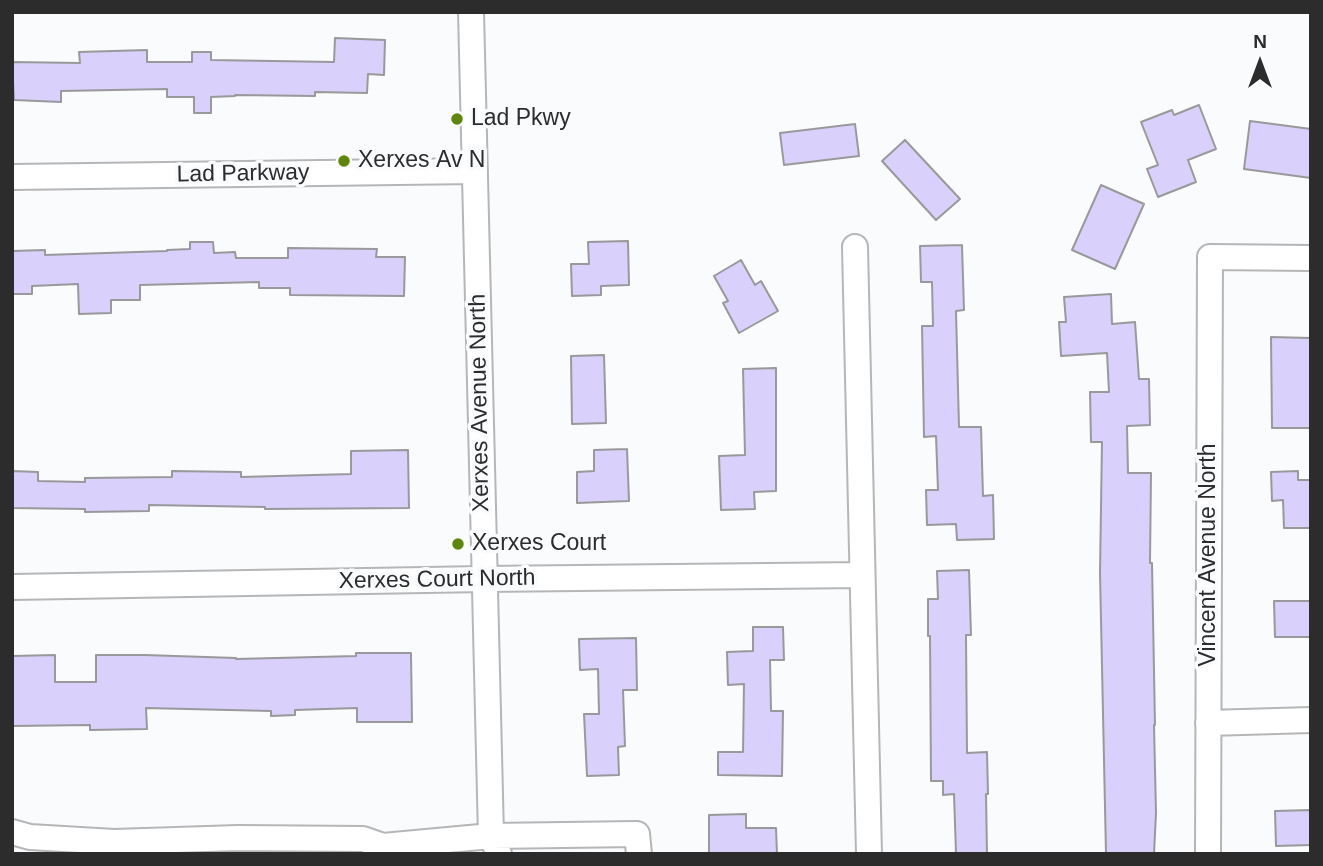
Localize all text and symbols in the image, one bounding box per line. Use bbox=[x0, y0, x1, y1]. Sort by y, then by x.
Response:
north arrow bbox=[1225, 28, 1295, 98]
text: N bbox=[1253, 31, 1267, 52]
place label: Lad Pkwy bbox=[471, 105, 571, 133]
marker: Lad Pkwy bbox=[449, 111, 465, 127]
place label: Xerxes Av N bbox=[358, 147, 485, 175]
marker: Xerxes Av N bbox=[336, 153, 352, 169]
street label: Lad Parkway bbox=[176, 159, 310, 189]
street label: Xerxes Avenue North bbox=[464, 294, 496, 512]
street label: Vincent Avenue North bbox=[1195, 444, 1223, 666]
place label: Xerxes Court bbox=[472, 530, 606, 558]
marker: Xerxes Court bbox=[450, 536, 466, 552]
street label: Xerxes Court North bbox=[338, 564, 536, 596]

